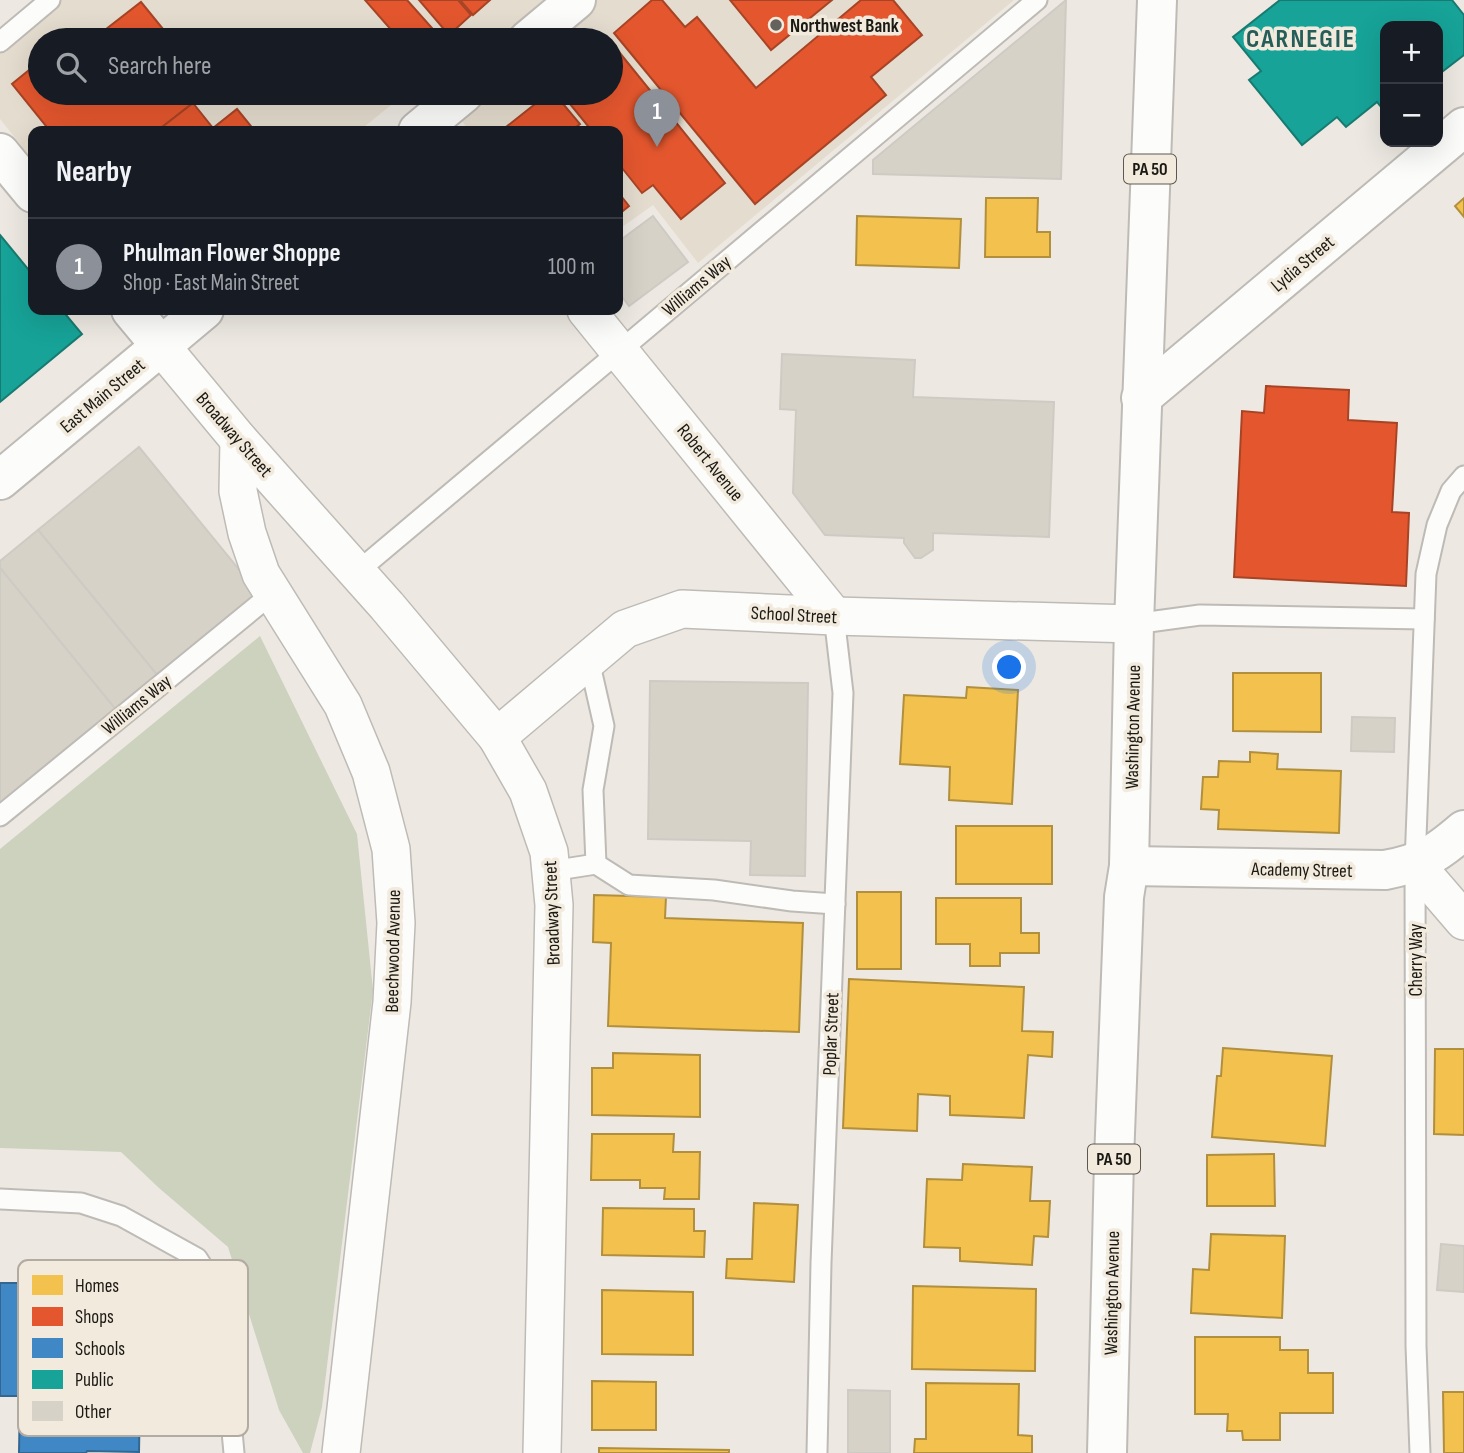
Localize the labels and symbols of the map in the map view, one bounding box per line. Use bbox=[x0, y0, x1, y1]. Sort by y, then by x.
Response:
place label: Northwest Bank bbox=[790, 15, 899, 38]
marker: Northwest Bank bbox=[768, 17, 784, 33]
district label: CARNEGIE bbox=[1246, 24, 1356, 55]
pin: 1 bbox=[634, 89, 680, 147]
road number: PA 50 bbox=[1124, 154, 1176, 184]
street label: Lydia Street bbox=[1267, 231, 1339, 297]
street label: Williams Way bbox=[658, 250, 737, 322]
street label: East Main Street bbox=[56, 354, 150, 438]
street label: Broadway Street bbox=[191, 388, 277, 482]
street label: Robert Avenue bbox=[672, 420, 748, 506]
street label: School Street bbox=[750, 602, 838, 629]
your location bbox=[992, 650, 1026, 684]
street label: Washington Avenue bbox=[1121, 665, 1146, 789]
street label: Williams Way bbox=[98, 670, 177, 740]
street label: Academy Street bbox=[1250, 858, 1353, 883]
street label: Broadway Street bbox=[539, 860, 566, 966]
street label: Beechwood Avenue bbox=[381, 889, 406, 1013]
street label: Cherry Way bbox=[1405, 923, 1428, 996]
street label: Poplar Street bbox=[819, 992, 844, 1076]
road number: PA 50 bbox=[1088, 1144, 1140, 1174]
street label: Washington Avenue bbox=[1100, 1231, 1125, 1355]
legend bbox=[18, 1260, 248, 1436]
text: Homes bbox=[75, 1275, 119, 1298]
text: Shops bbox=[75, 1306, 114, 1329]
text: Schools bbox=[75, 1338, 125, 1361]
text: Public bbox=[75, 1369, 114, 1392]
text: Other bbox=[75, 1401, 112, 1424]

